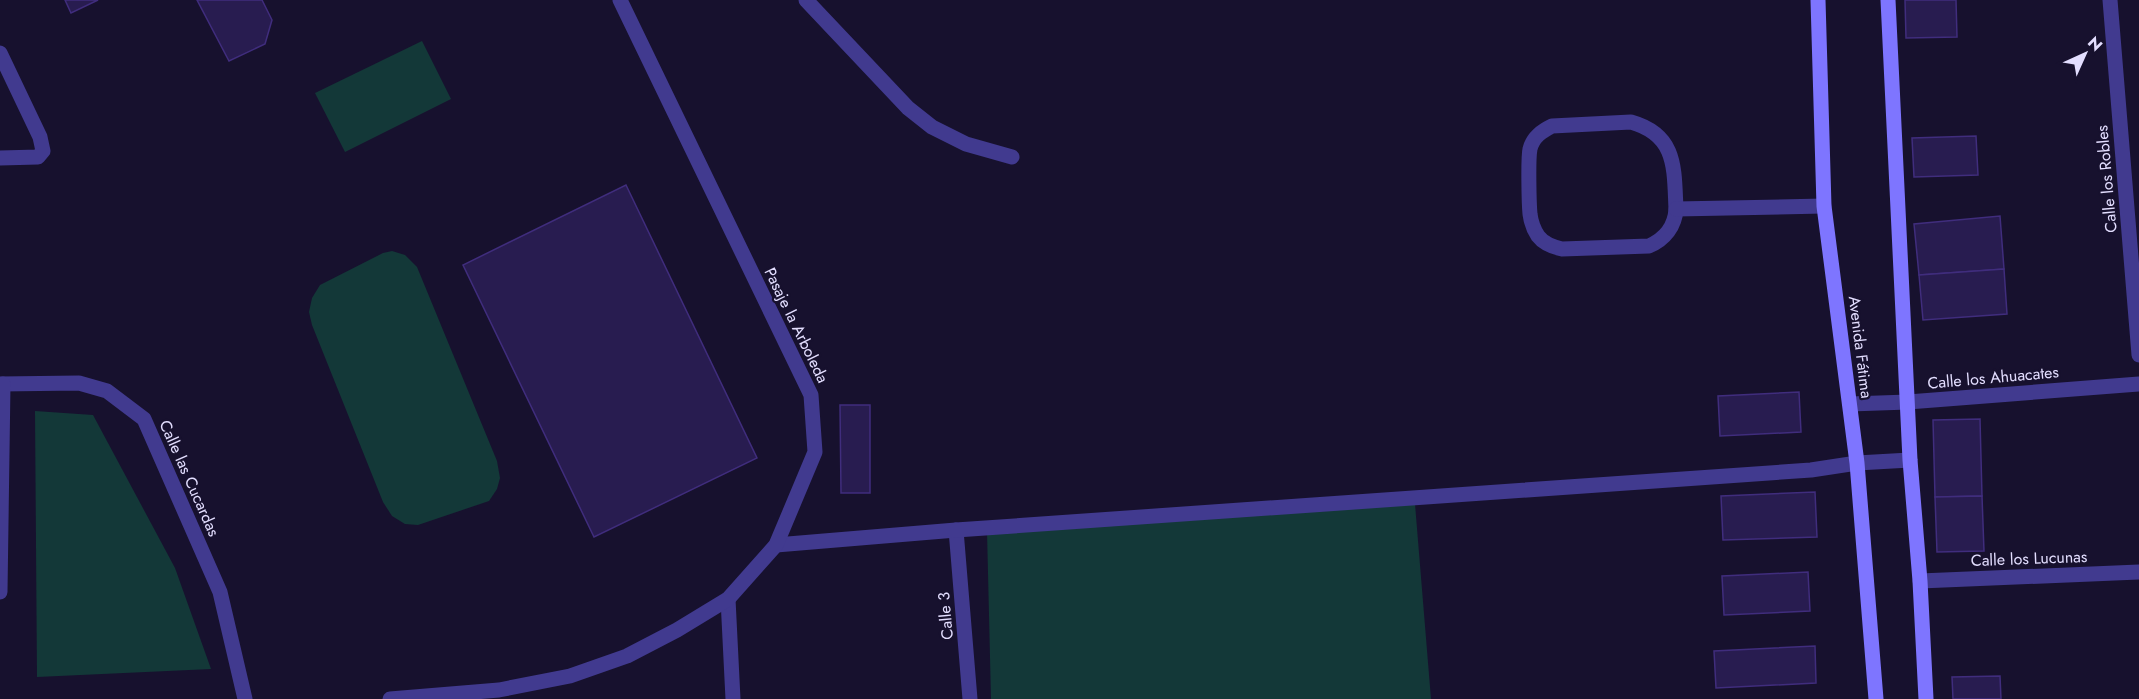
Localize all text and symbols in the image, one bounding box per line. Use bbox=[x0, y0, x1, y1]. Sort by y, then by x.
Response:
north arrow bbox=[2055, 24, 2115, 84]
text: N bbox=[2083, 31, 2108, 56]
street label: Calle los Robles bbox=[2090, 124, 2123, 234]
street label: Pasaje la Arboleda bbox=[759, 264, 835, 387]
street label: Avenida Fátima bbox=[1843, 295, 1878, 400]
street label: Calle los Ahuacates bbox=[1926, 360, 2060, 395]
street label: Calle las Cucardas bbox=[154, 416, 225, 540]
street label: Calle los Lucunas bbox=[1970, 545, 2088, 572]
street label: Calle 3 bbox=[932, 591, 959, 641]

